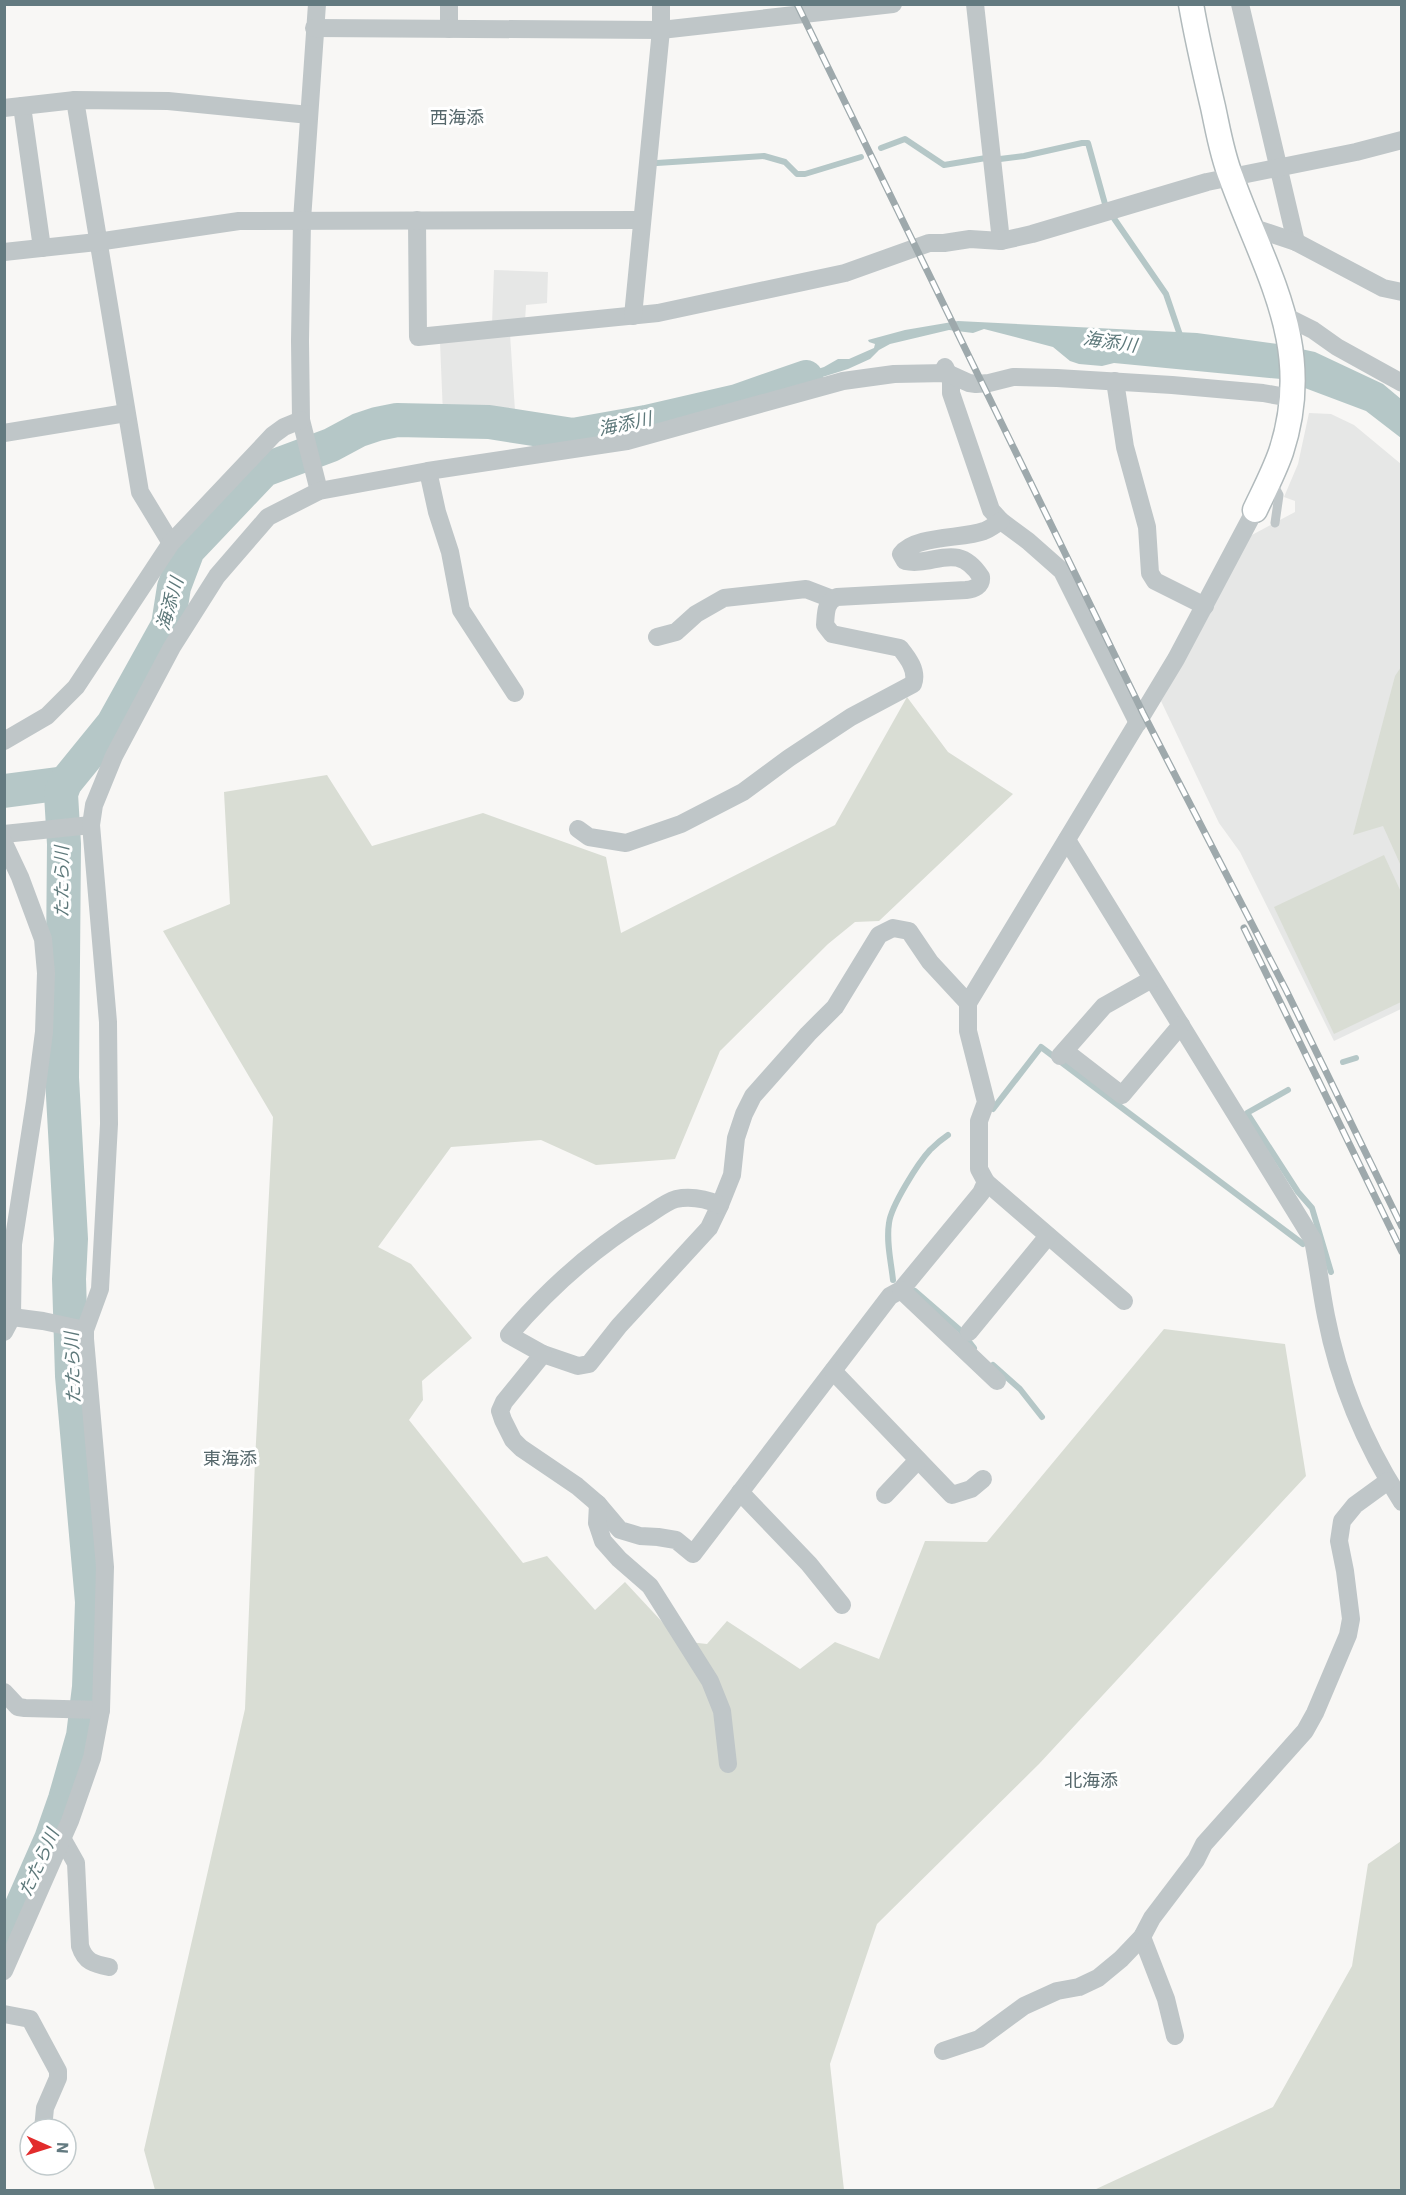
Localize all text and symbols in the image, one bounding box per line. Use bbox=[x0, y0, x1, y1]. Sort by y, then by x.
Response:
district label: 西海添 bbox=[430, 106, 484, 129]
water label: 海添川 bbox=[1082, 326, 1140, 357]
water label: 海添川 bbox=[596, 406, 656, 440]
water label: 海添川 bbox=[151, 573, 189, 633]
water label: たたら川 bbox=[50, 844, 73, 918]
water label: たたら川 bbox=[60, 1330, 85, 1404]
district label: 東海添 bbox=[203, 1447, 257, 1470]
district label: 北海添 bbox=[1064, 1769, 1118, 1792]
water label: たたら川 bbox=[13, 1823, 65, 1900]
north arrow bbox=[18, 2117, 78, 2177]
text: N bbox=[53, 2141, 73, 2154]

